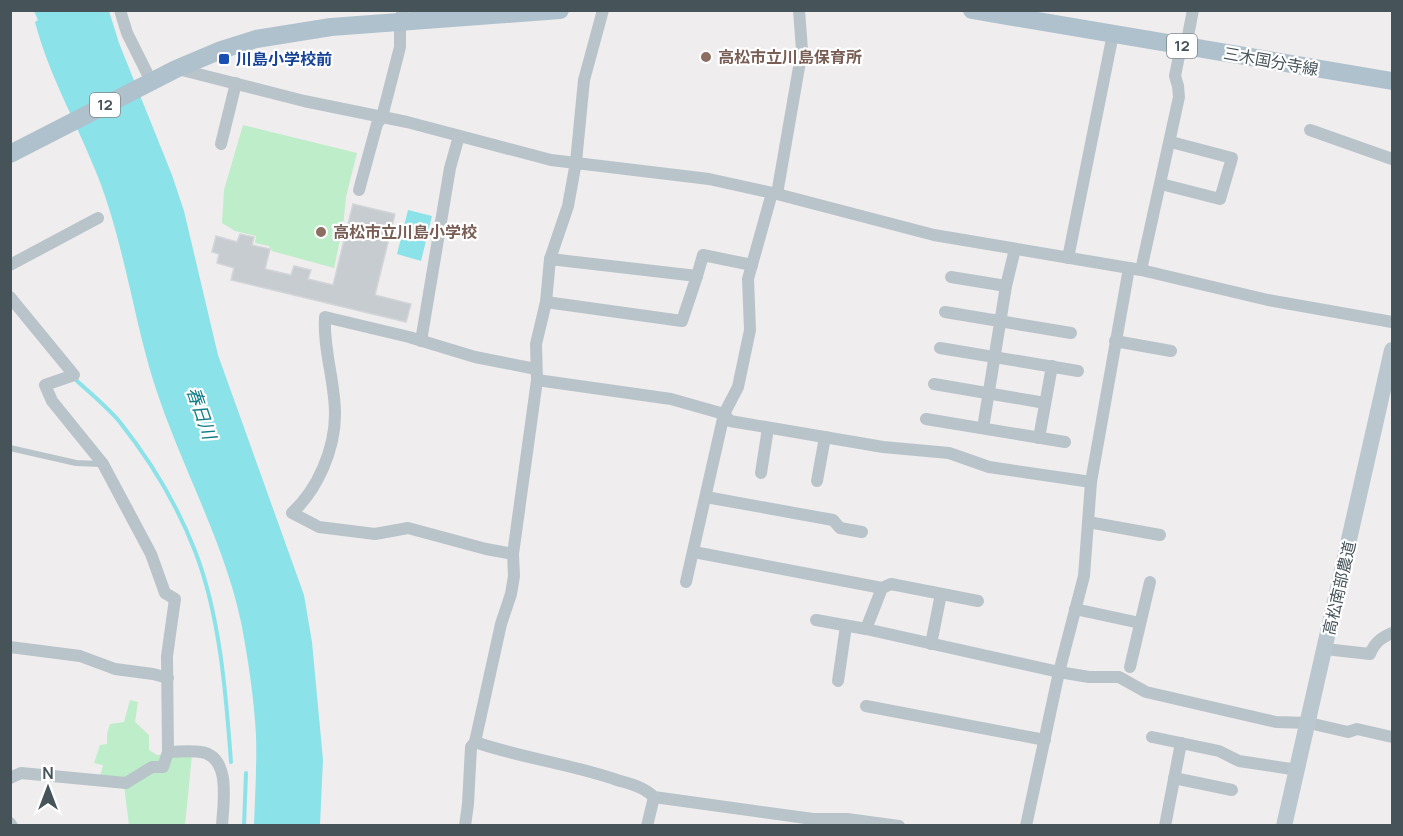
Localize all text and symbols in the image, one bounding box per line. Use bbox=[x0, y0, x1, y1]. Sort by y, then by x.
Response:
road number: 12 bbox=[1167, 34, 1197, 58]
street label: 三木国分寺線 bbox=[1222, 42, 1320, 80]
place label: 高松市立川島保育所 bbox=[718, 46, 862, 68]
place label: 川島小学校前 bbox=[236, 48, 332, 70]
marker: 高松市立川島保育所 bbox=[699, 50, 713, 64]
marker: 川島小学校前 bbox=[217, 52, 231, 66]
road number: 12 bbox=[90, 93, 120, 117]
place label: 高松市立川島小学校 bbox=[333, 221, 477, 243]
marker: 高松市立川島小学校 bbox=[314, 225, 328, 239]
water label: 春日川 bbox=[182, 383, 223, 444]
street label: 高松南部農道 bbox=[1317, 539, 1361, 637]
north arrow bbox=[18, 758, 78, 818]
text: N bbox=[42, 762, 54, 784]

